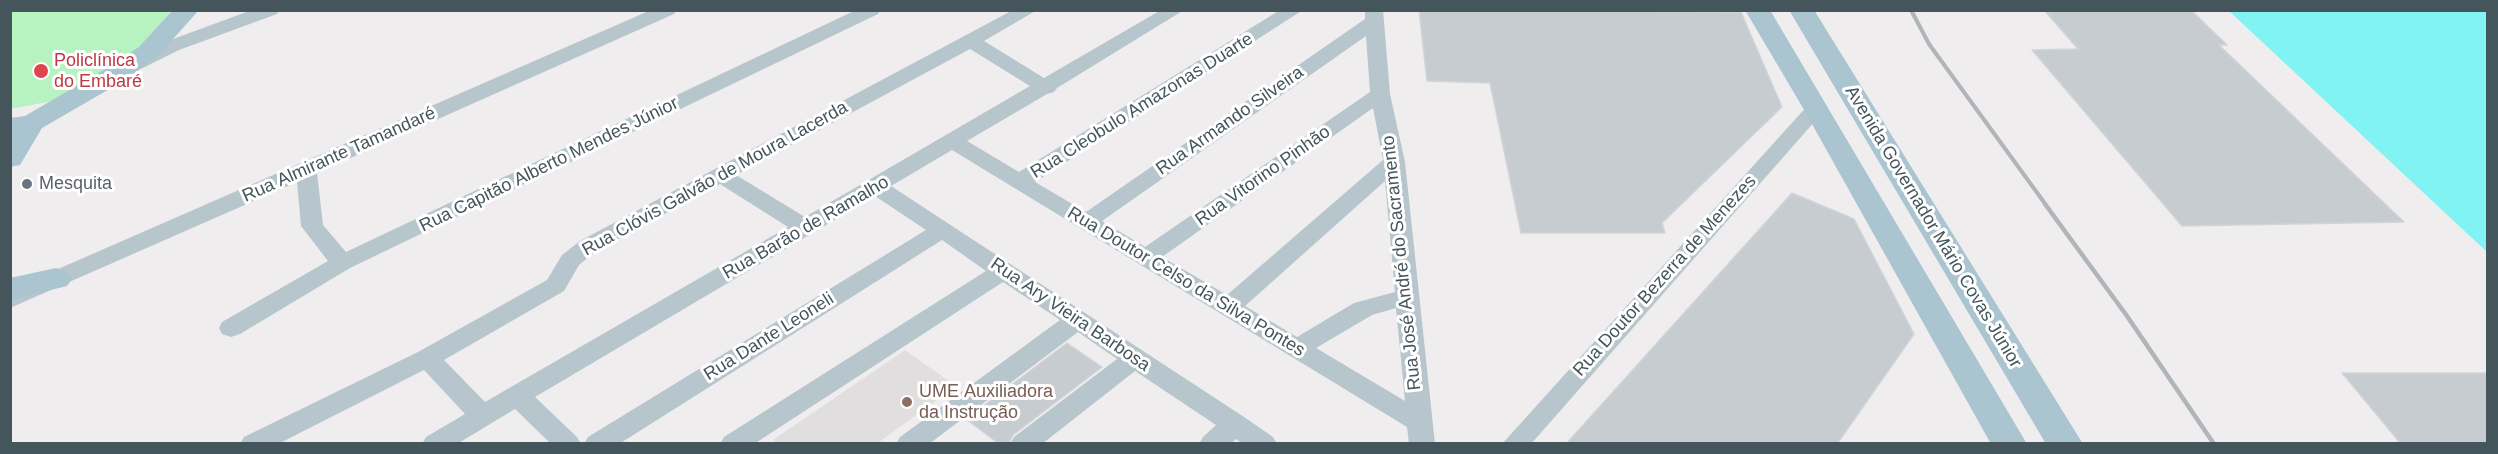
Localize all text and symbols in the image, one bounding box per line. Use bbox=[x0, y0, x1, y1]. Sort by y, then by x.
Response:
street label: Rua Cleobulo Amazonas Duarte bbox=[1027, 28, 1257, 184]
place label: Policlínica do Embaré bbox=[54, 50, 142, 92]
marker: Policlínica do Embaré bbox=[32, 62, 50, 80]
street label: Rua Armando Silveira bbox=[1152, 62, 1308, 180]
street label: Avenida Governador Mário Covas Júnior bbox=[1840, 82, 2026, 372]
street label: Rua Capitão Alberto Mendes Júnior bbox=[416, 93, 682, 237]
street label: Rua Clóvis Galvão de Moura Lacerda bbox=[579, 97, 851, 261]
street label: Rua Almirante Tamandaré bbox=[239, 103, 439, 207]
street label: Rua Vitorino Pinhão bbox=[1191, 121, 1335, 231]
street label: Rua José André do Sacramento bbox=[1378, 134, 1426, 392]
street label: Rua Doutor Bezerra de Menezes bbox=[1569, 171, 1761, 381]
street label: Rua Barão de Ramalho bbox=[719, 172, 893, 284]
place label: Mesquita bbox=[39, 173, 112, 195]
marker: Mesquita bbox=[20, 177, 34, 191]
street label: Rua Doutor Celso da Silva Pontes bbox=[1063, 202, 1309, 362]
street label: Rua Ary Vieira Barbosa bbox=[986, 254, 1154, 376]
street label: Rua Dante Leoneli bbox=[700, 288, 838, 386]
place label: UME Auxiliadora da Instrução bbox=[919, 381, 1053, 424]
marker: UME Auxiliadora da Instrução bbox=[900, 395, 914, 409]

